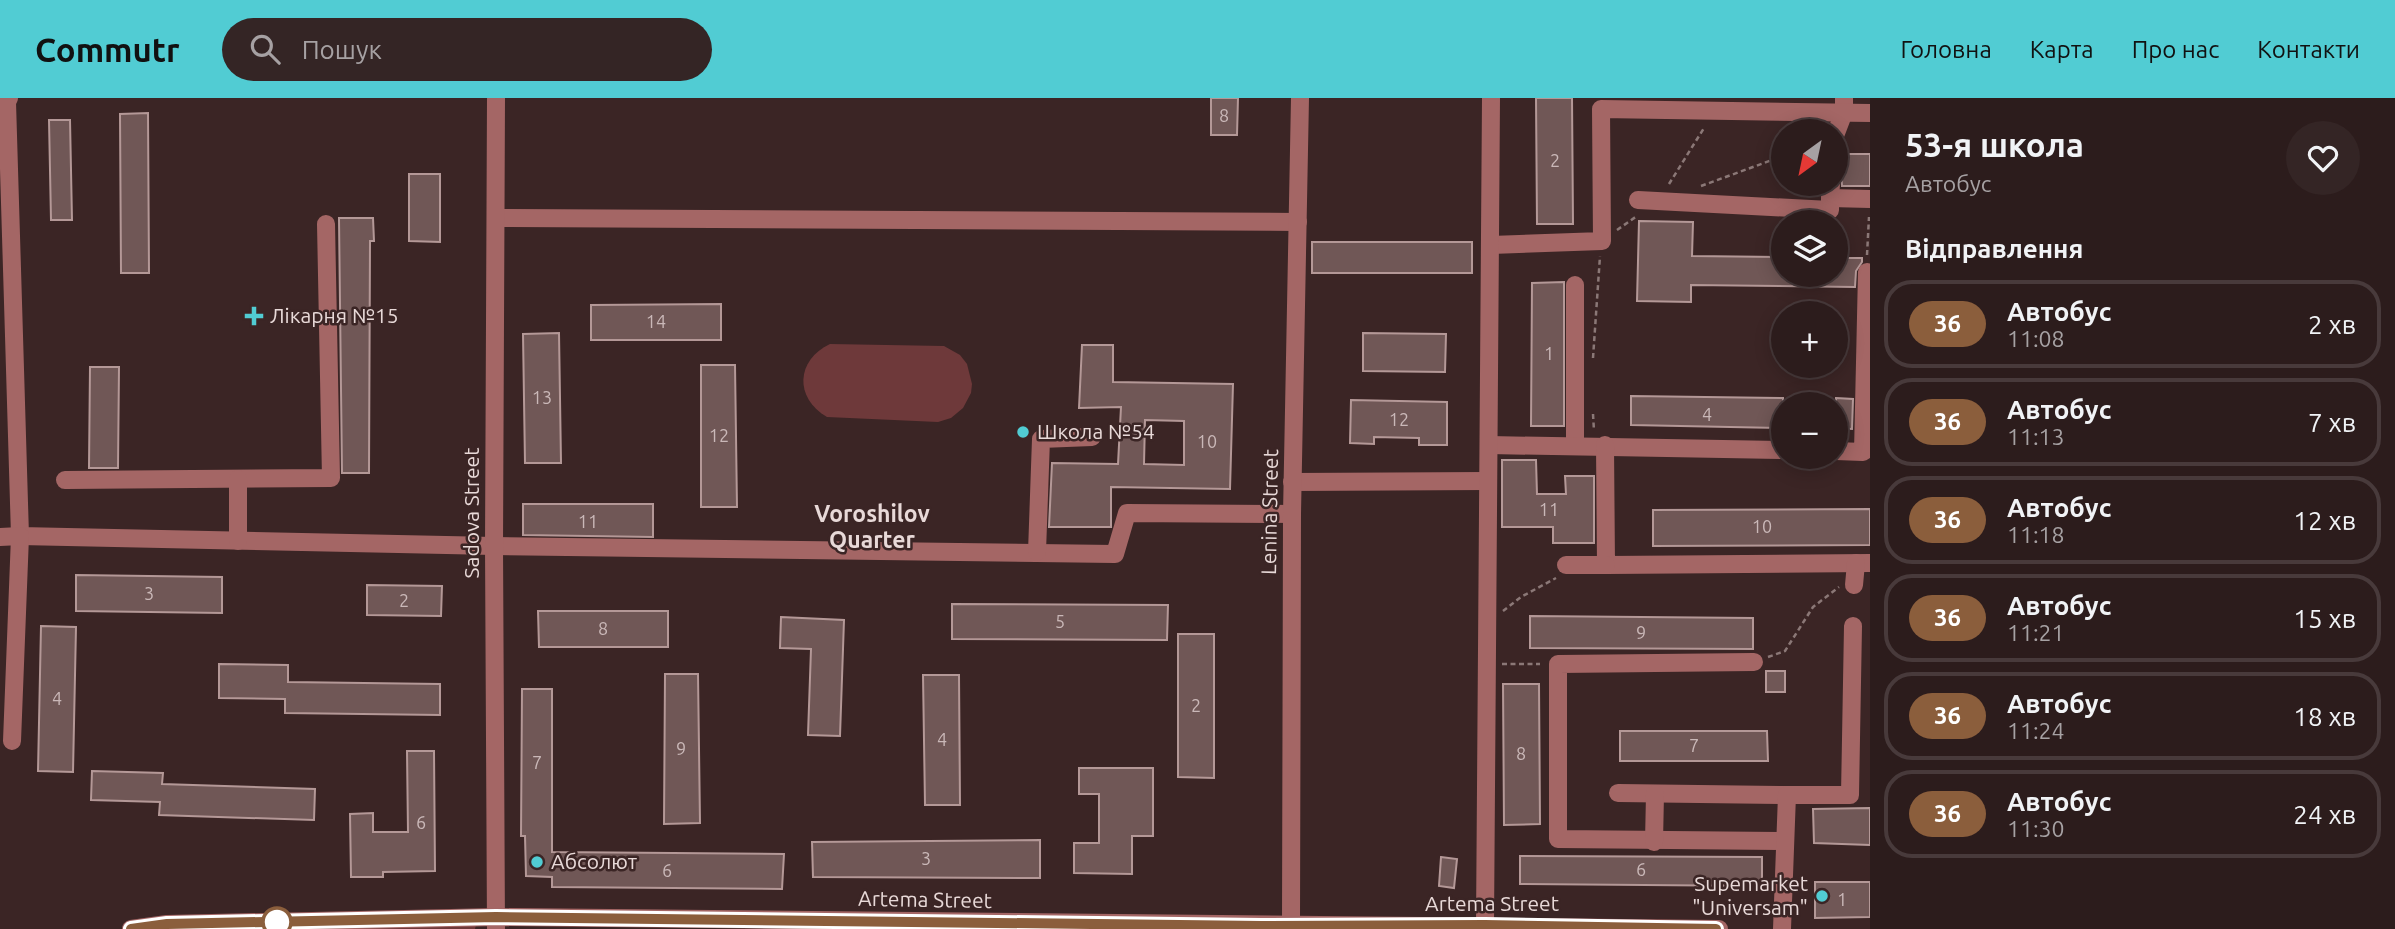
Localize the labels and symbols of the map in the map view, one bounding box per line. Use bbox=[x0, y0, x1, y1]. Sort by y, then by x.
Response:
house number: 8 bbox=[1219, 105, 1229, 125]
north arrow bbox=[1771, 119, 1848, 196]
house number: 2 bbox=[1550, 150, 1560, 170]
place label: Лікарня №15 bbox=[270, 303, 399, 327]
marker: Лікарня №15 bbox=[244, 306, 264, 326]
house number: 14 bbox=[646, 311, 666, 331]
house number: 1 bbox=[1544, 343, 1554, 363]
house number: 13 bbox=[532, 387, 552, 407]
house number: 4 bbox=[1702, 404, 1712, 424]
house number: 12 bbox=[1389, 409, 1409, 429]
place label: Школа №54 bbox=[1037, 419, 1155, 443]
marker: Школа №54 bbox=[1015, 424, 1031, 440]
house number: 12 bbox=[709, 425, 729, 445]
house number: 10 bbox=[1197, 431, 1217, 451]
street label: Sadova Street bbox=[459, 448, 483, 578]
street label: Lenina Street bbox=[1256, 449, 1282, 575]
house number: 11 bbox=[1539, 499, 1559, 519]
district label: Voroshilov Quarter bbox=[814, 501, 930, 552]
house number: 11 bbox=[578, 511, 598, 531]
house number: 10 bbox=[1752, 516, 1772, 536]
house number: 3 bbox=[144, 583, 154, 603]
house number: 2 bbox=[399, 590, 409, 610]
house number: 5 bbox=[1055, 611, 1065, 631]
house number: 8 bbox=[598, 618, 608, 638]
house number: 9 bbox=[1636, 622, 1646, 642]
house number: 4 bbox=[52, 688, 62, 708]
house number: 2 bbox=[1191, 695, 1201, 715]
house number: 4 bbox=[937, 729, 947, 749]
house number: 7 bbox=[1689, 735, 1699, 755]
house number: 9 bbox=[676, 738, 686, 758]
house number: 8 bbox=[1516, 743, 1526, 763]
house number: 7 bbox=[532, 752, 542, 772]
house number: 6 bbox=[416, 812, 426, 832]
house number: 3 bbox=[921, 848, 931, 868]
place label: Абсолют bbox=[551, 849, 638, 873]
marker: Абсолют bbox=[529, 854, 545, 870]
house number: 6 bbox=[1636, 859, 1646, 879]
house number: 6 bbox=[662, 860, 672, 880]
place label: Supemarket "Universam" bbox=[1692, 871, 1808, 919]
street label: Artema Street bbox=[858, 886, 992, 912]
marker: Supemarket "Universam" bbox=[1814, 888, 1830, 904]
house number: 1 bbox=[1837, 889, 1847, 909]
street label: Artema Street bbox=[1425, 891, 1559, 915]
unlabelled marker bbox=[262, 907, 292, 929]

